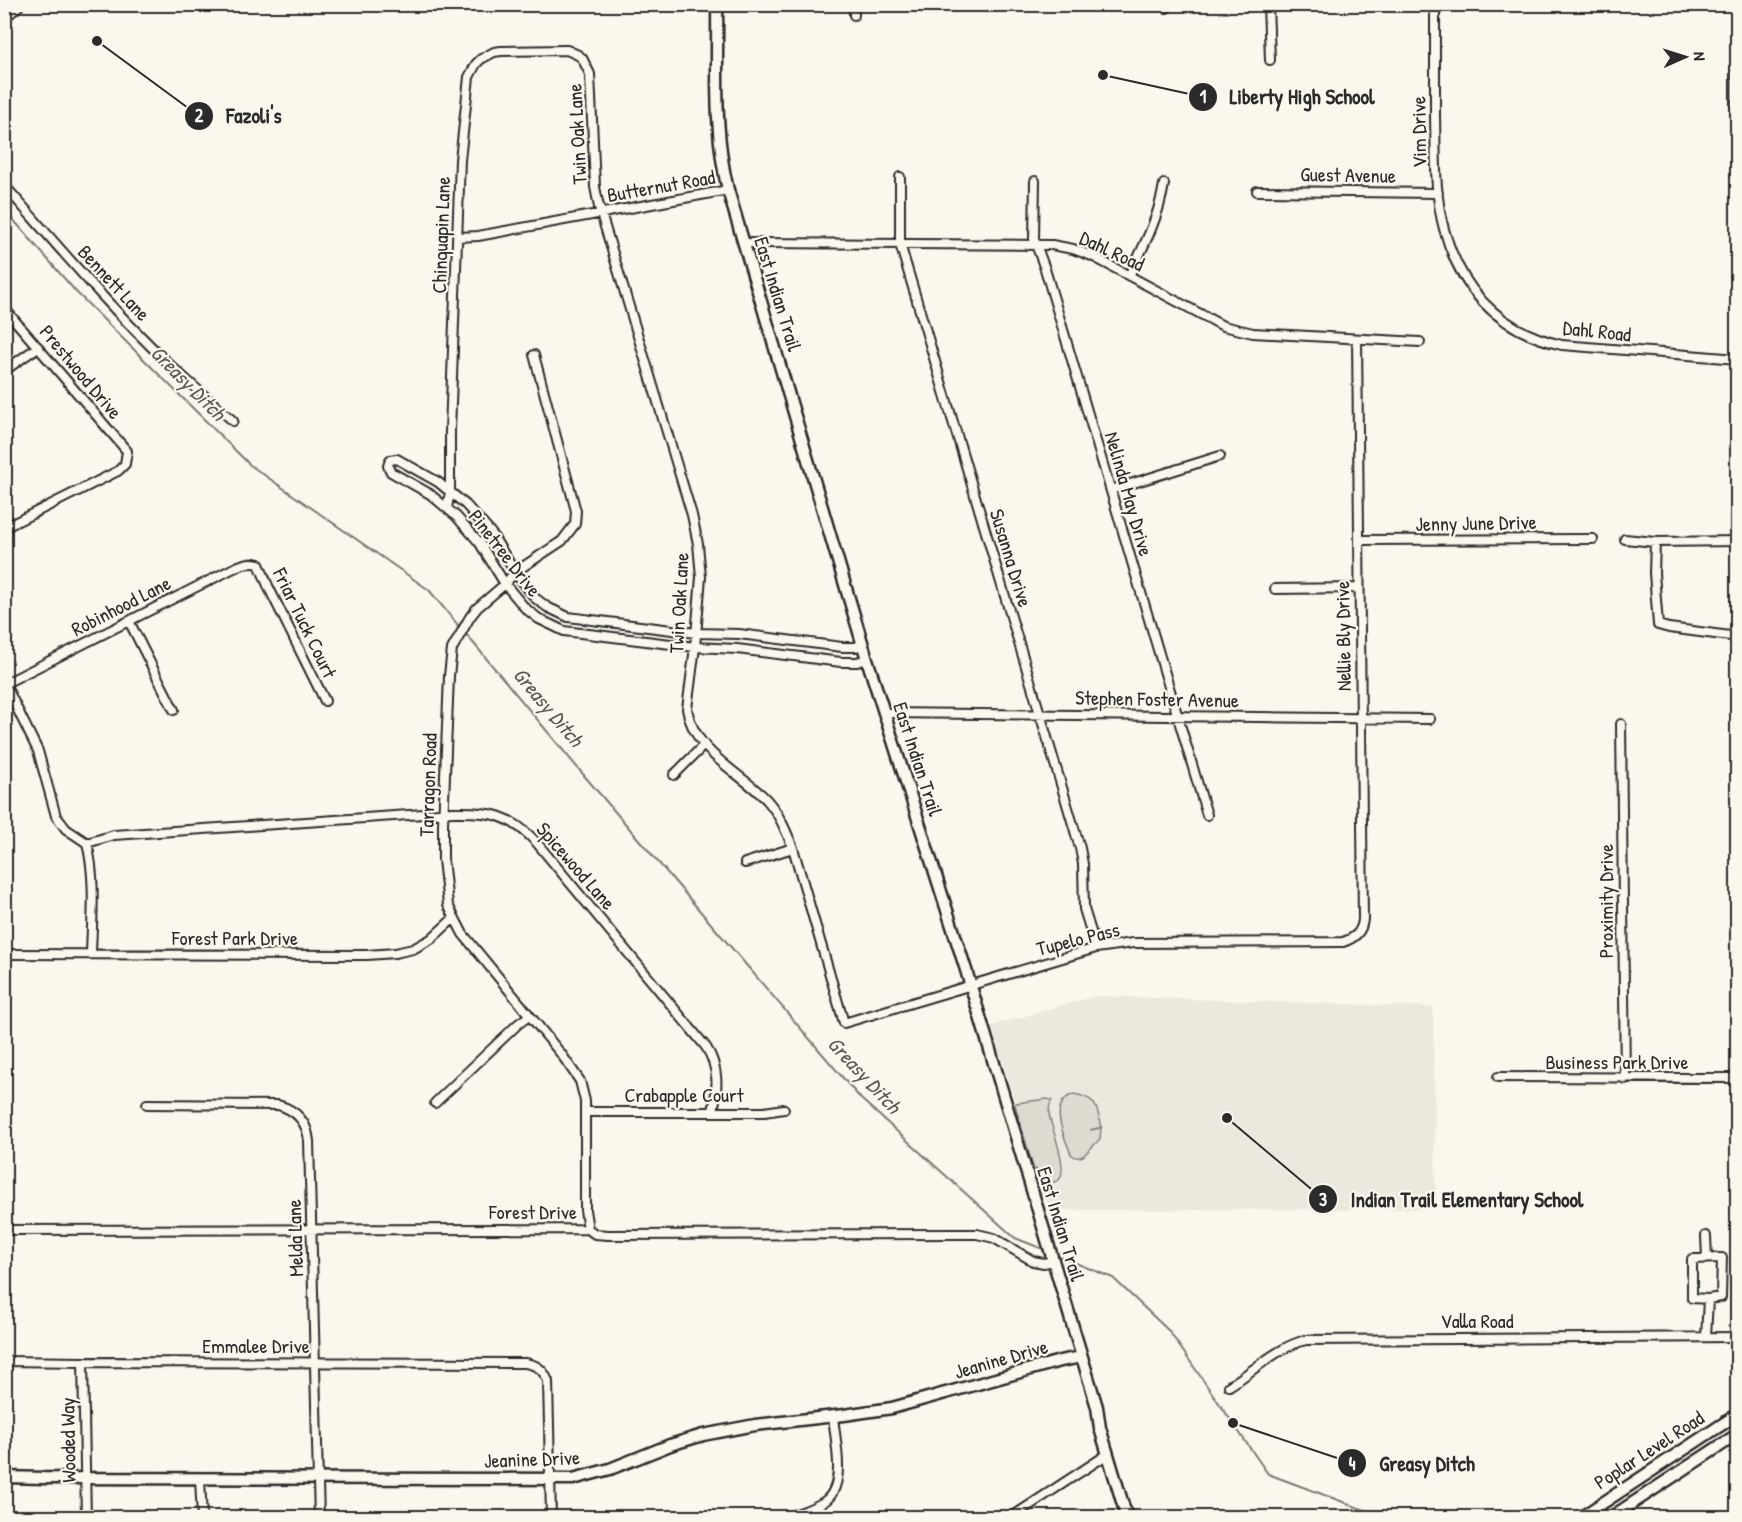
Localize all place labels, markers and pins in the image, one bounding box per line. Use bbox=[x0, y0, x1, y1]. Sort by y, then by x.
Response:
callout: Liberty High School bbox=[1188, 78, 1387, 117]
callout: Fazoli's bbox=[184, 96, 294, 135]
callout: Indian Trail Elementary School bbox=[1308, 1180, 1595, 1219]
callout: Greasy Ditch bbox=[1337, 1444, 1487, 1483]

